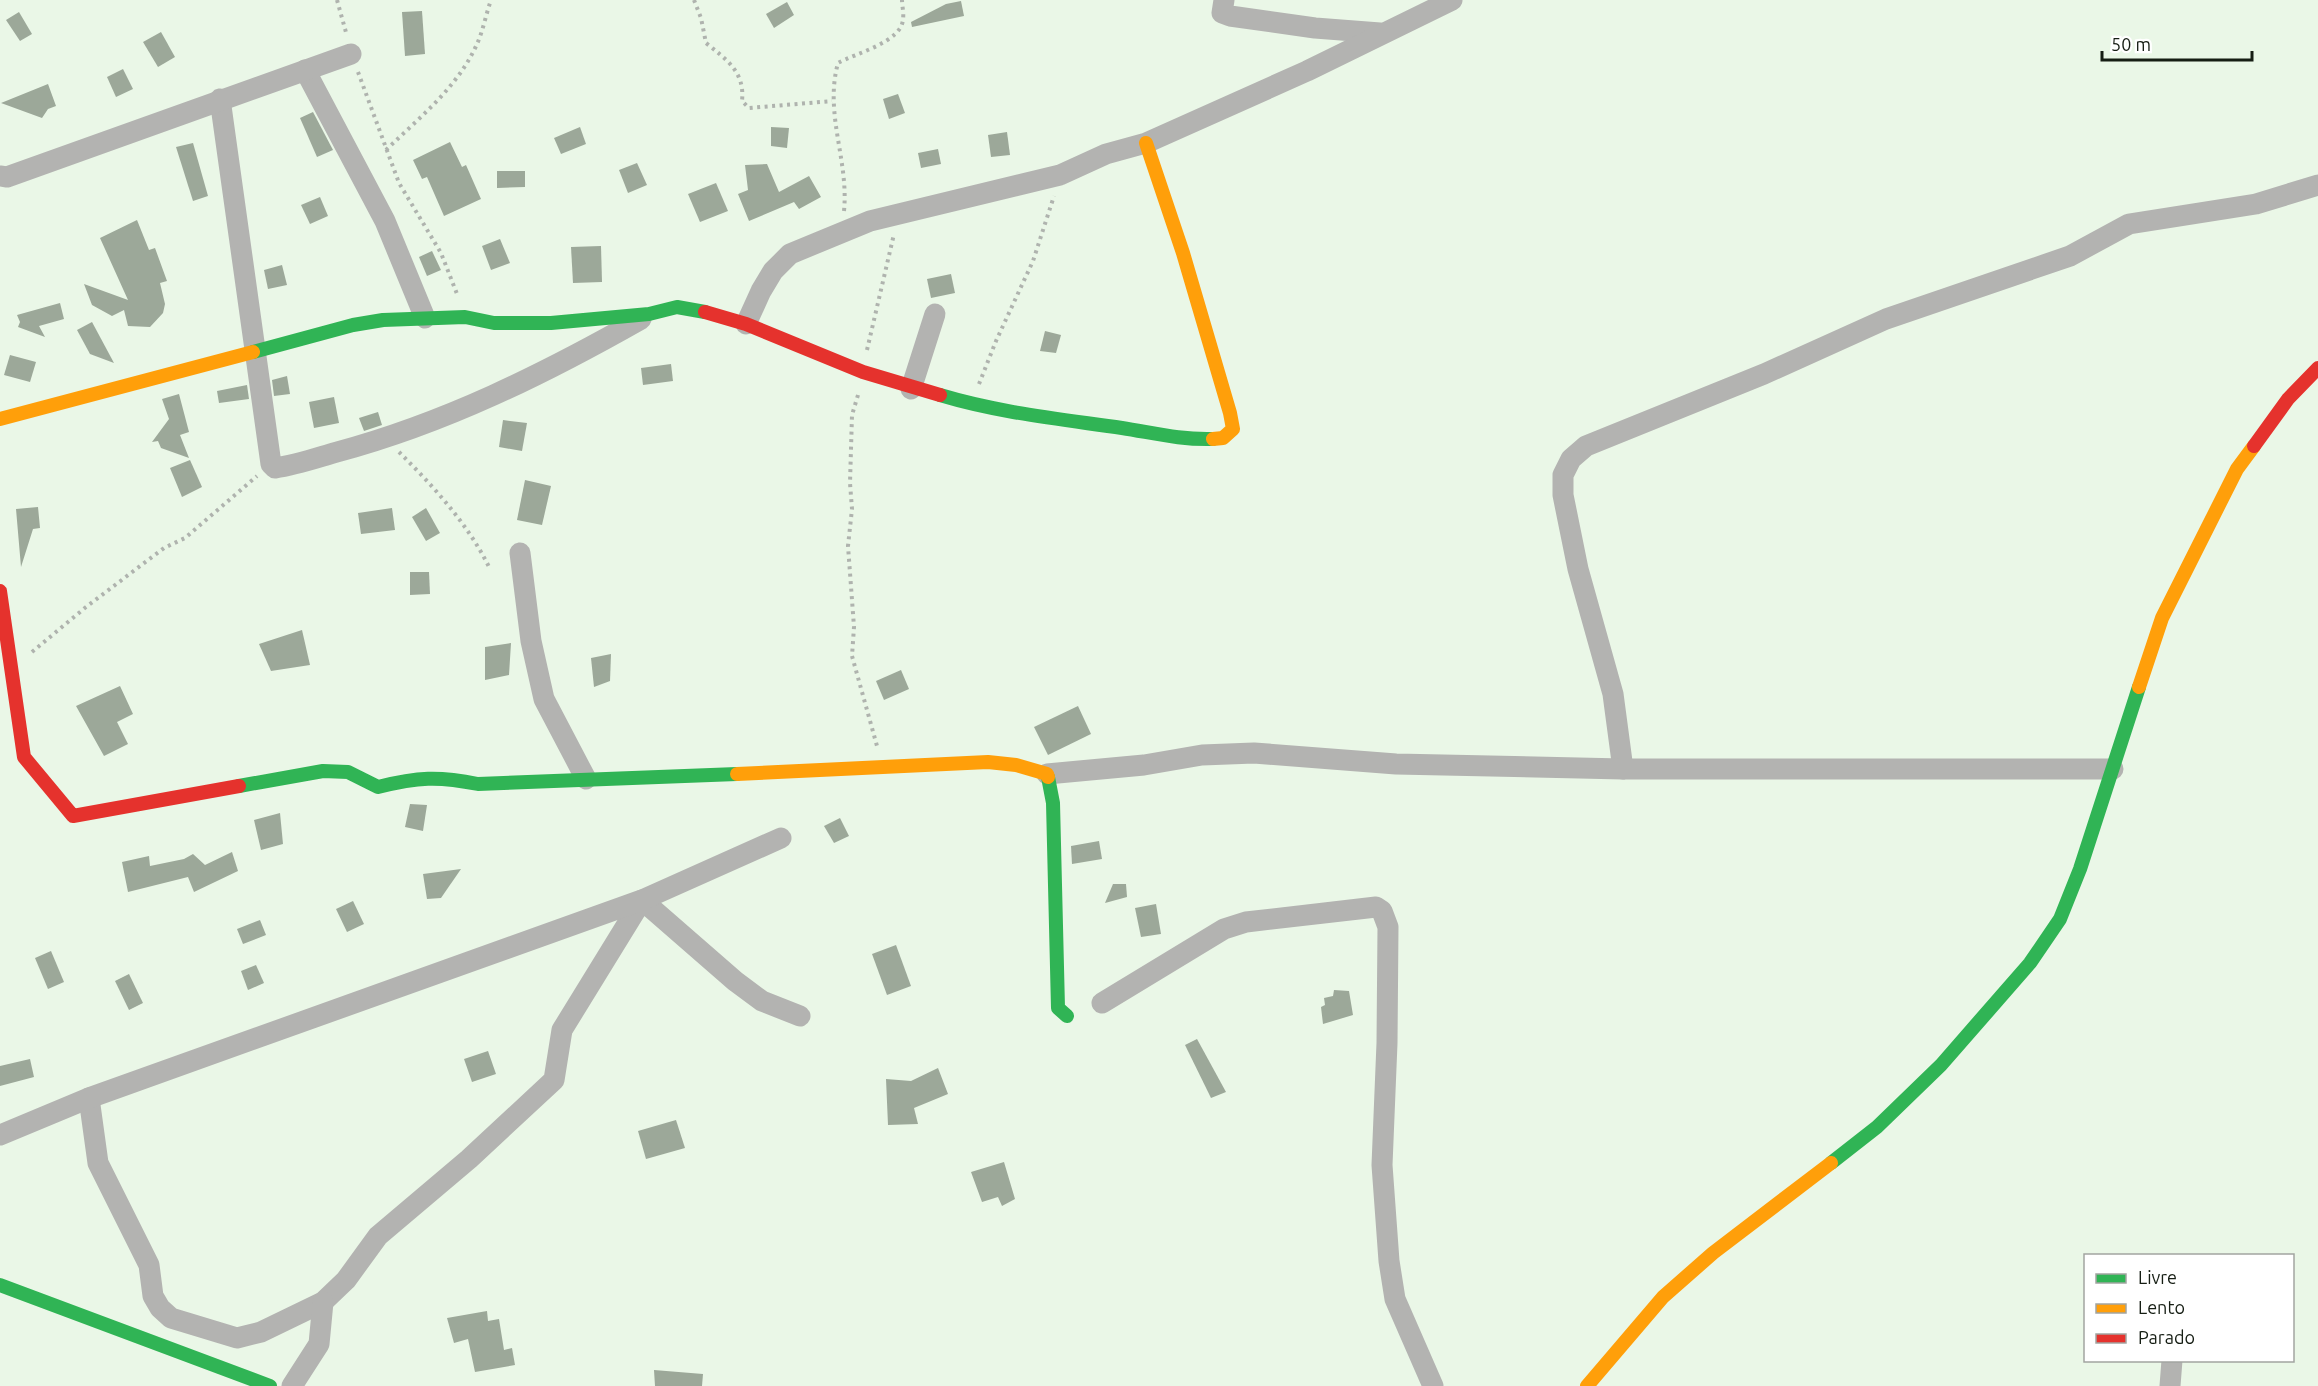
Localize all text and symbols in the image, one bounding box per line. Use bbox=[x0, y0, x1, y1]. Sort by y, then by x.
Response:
scale bar bbox=[2102, 24, 2252, 62]
text: 50 m bbox=[2111, 34, 2151, 54]
legend bbox=[2084, 1254, 2294, 1362]
text: Livre bbox=[2138, 1267, 2177, 1287]
text: Lento bbox=[2138, 1297, 2185, 1317]
text: Parado bbox=[2138, 1327, 2195, 1347]

